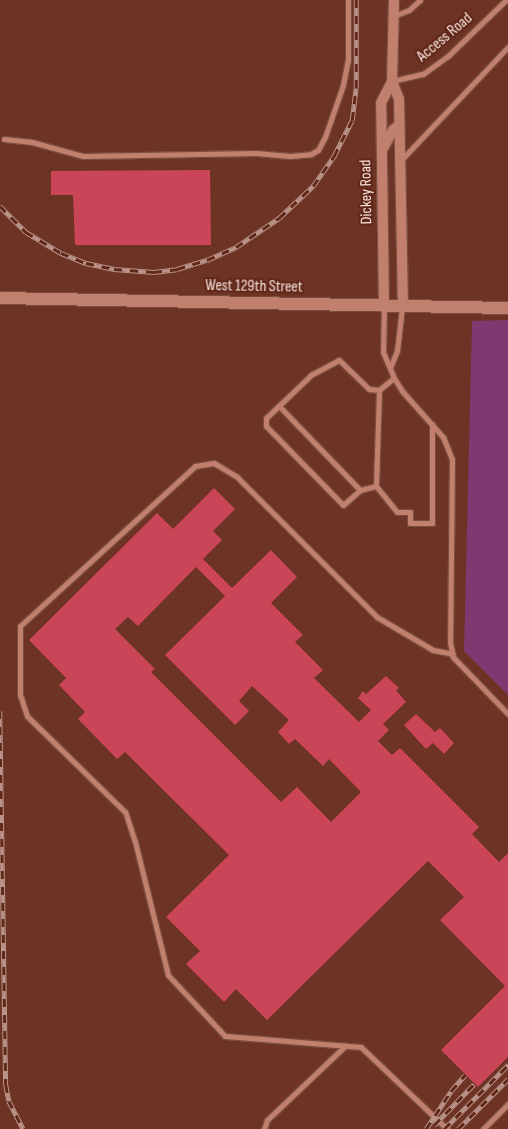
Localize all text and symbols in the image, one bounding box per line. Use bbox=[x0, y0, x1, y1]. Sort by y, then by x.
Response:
street label: Access Road bbox=[413, 9, 477, 67]
street label: Dickey Road bbox=[357, 159, 377, 225]
street label: West 129th Street bbox=[205, 277, 303, 297]

